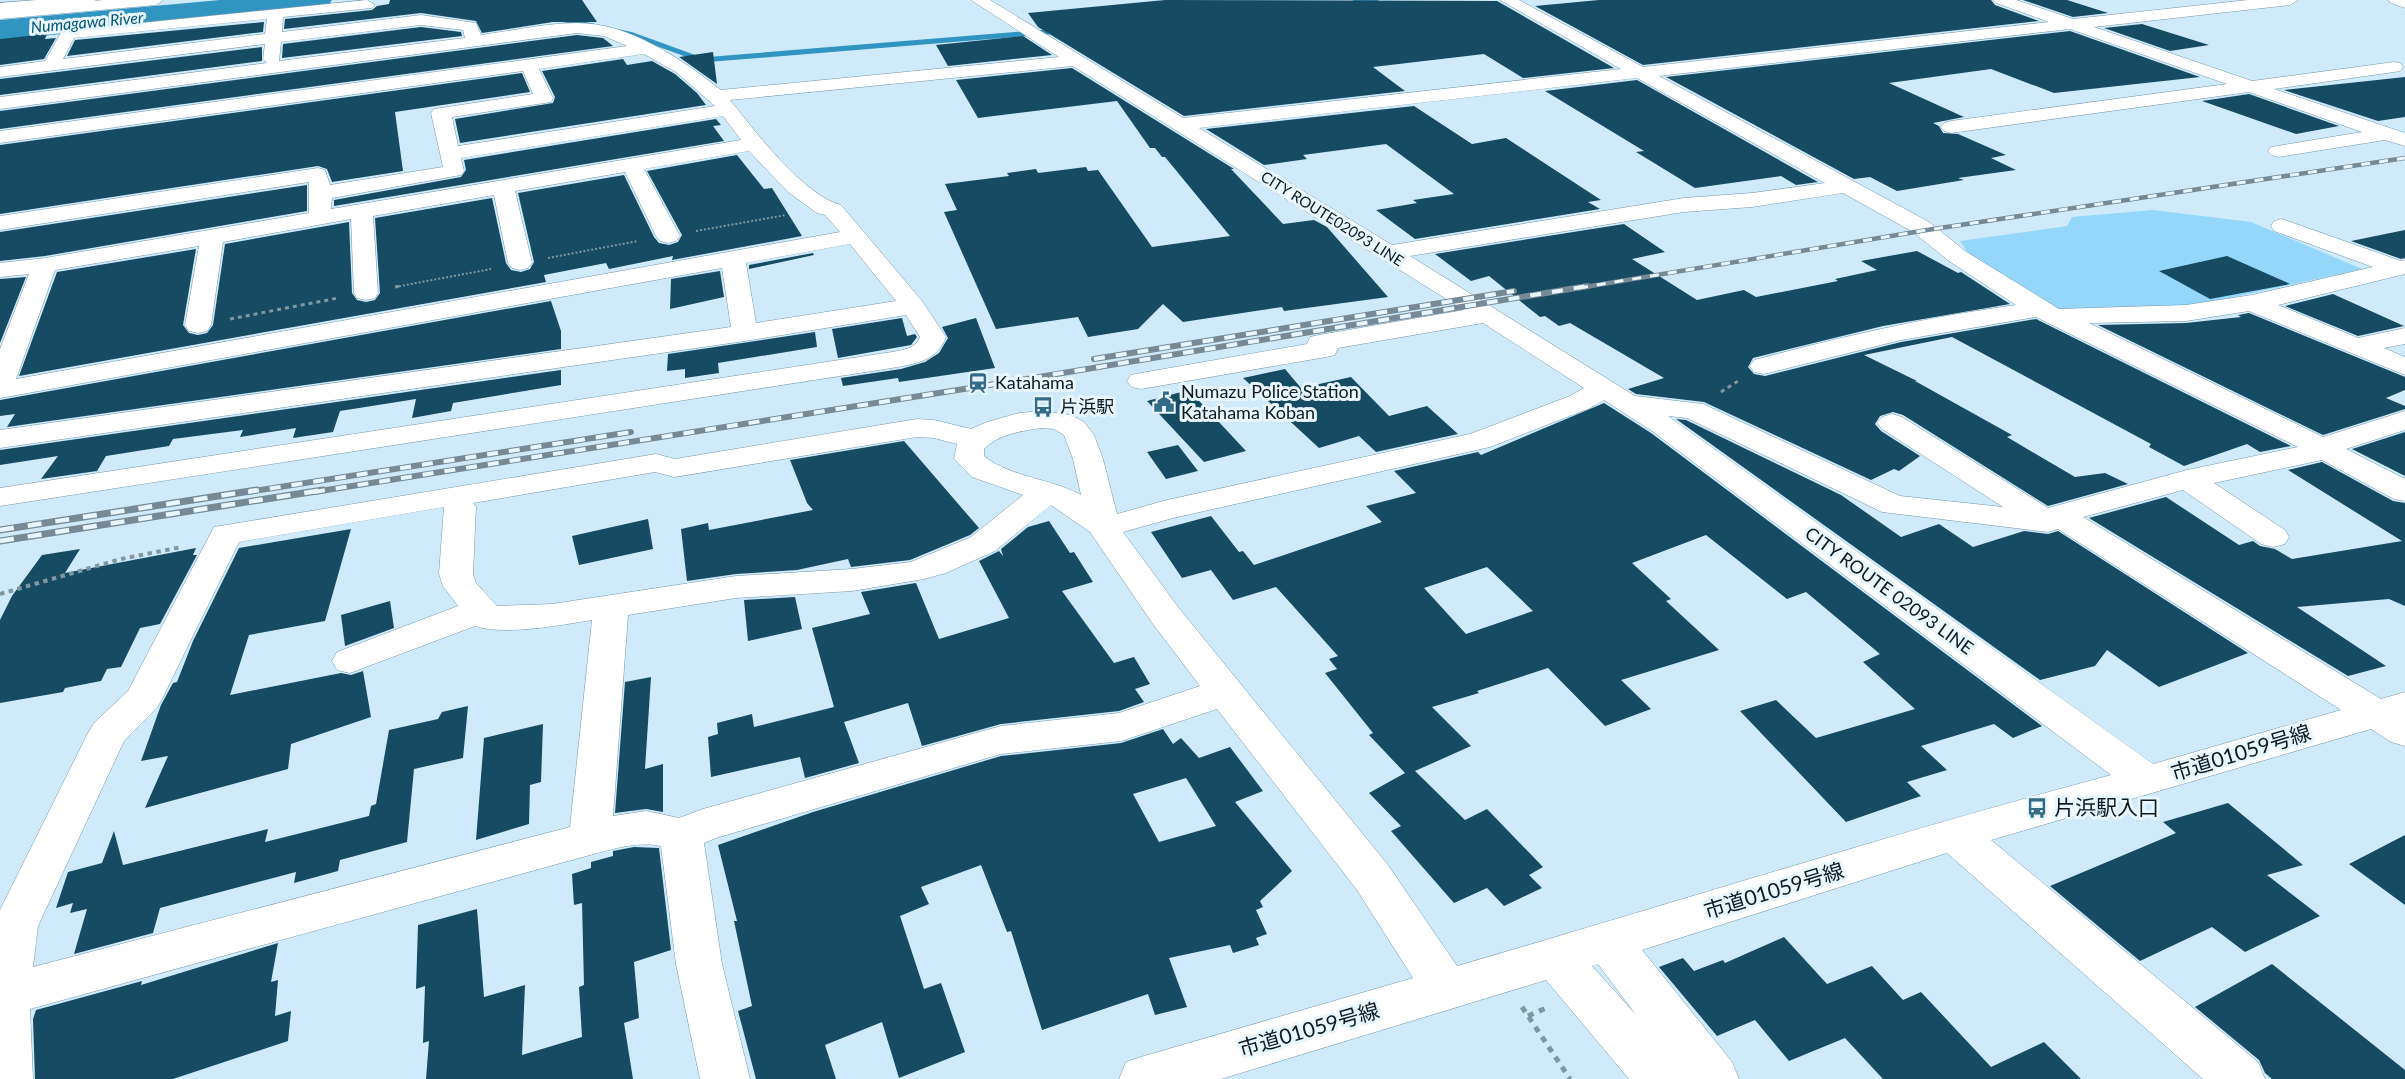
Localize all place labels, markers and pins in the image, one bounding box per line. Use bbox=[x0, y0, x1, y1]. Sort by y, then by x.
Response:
station icon: Katahama bbox=[966, 371, 990, 395]
place label: Katahama bbox=[995, 371, 1074, 393]
place label: Numazu Police Station Katahama Koban bbox=[1181, 380, 1359, 423]
public building icon: Numazu Police Station Katahama Koban bbox=[1152, 390, 1176, 414]
bus stop icon: 片浜駅 bbox=[1031, 395, 1055, 419]
place label: 片浜駅 bbox=[1060, 395, 1114, 417]
place label: 片浜駅入口 bbox=[2054, 794, 2159, 819]
bus stop icon: 片浜駅入口 bbox=[2025, 796, 2049, 820]

